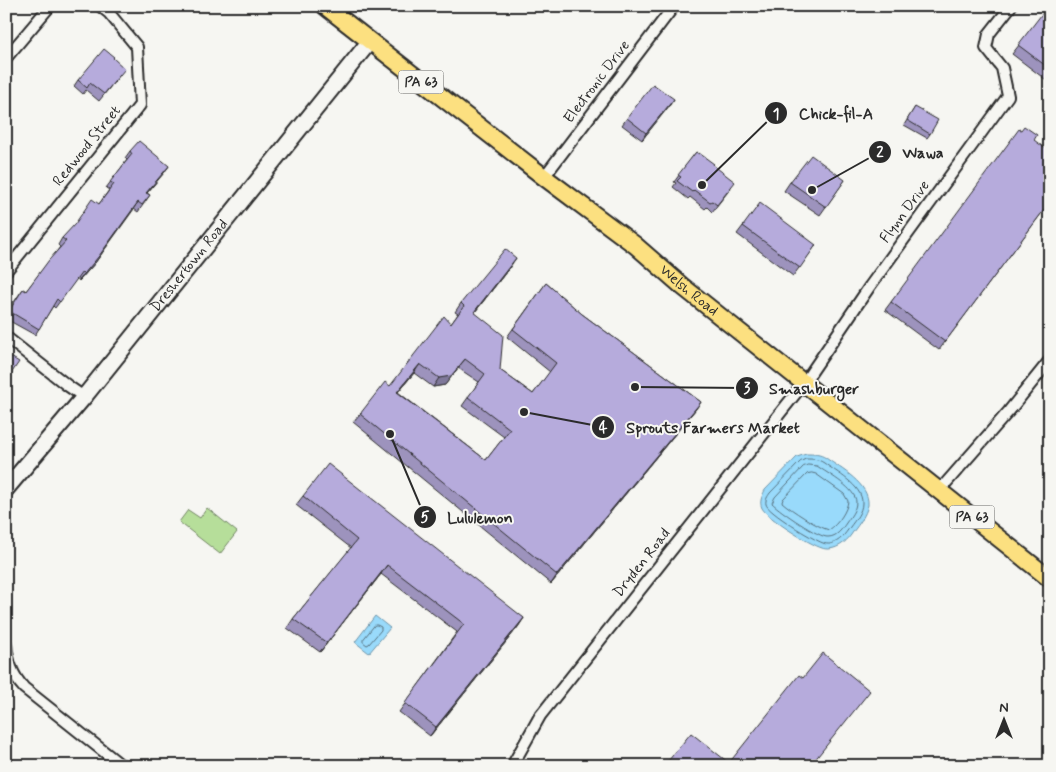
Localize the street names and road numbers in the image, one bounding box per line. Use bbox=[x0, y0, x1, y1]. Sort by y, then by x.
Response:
street label: Electronic Drive bbox=[559, 36, 635, 128]
road number: PA 63 bbox=[398, 70, 444, 94]
street label: Redwood Street bbox=[48, 101, 126, 190]
street label: Flynn Drive bbox=[875, 176, 935, 247]
street label: Dreshertown Road bbox=[146, 215, 233, 316]
street label: Welsh Road bbox=[655, 261, 722, 321]
road number: PA 63 bbox=[950, 506, 994, 528]
street label: Dryden Road bbox=[609, 524, 675, 602]

